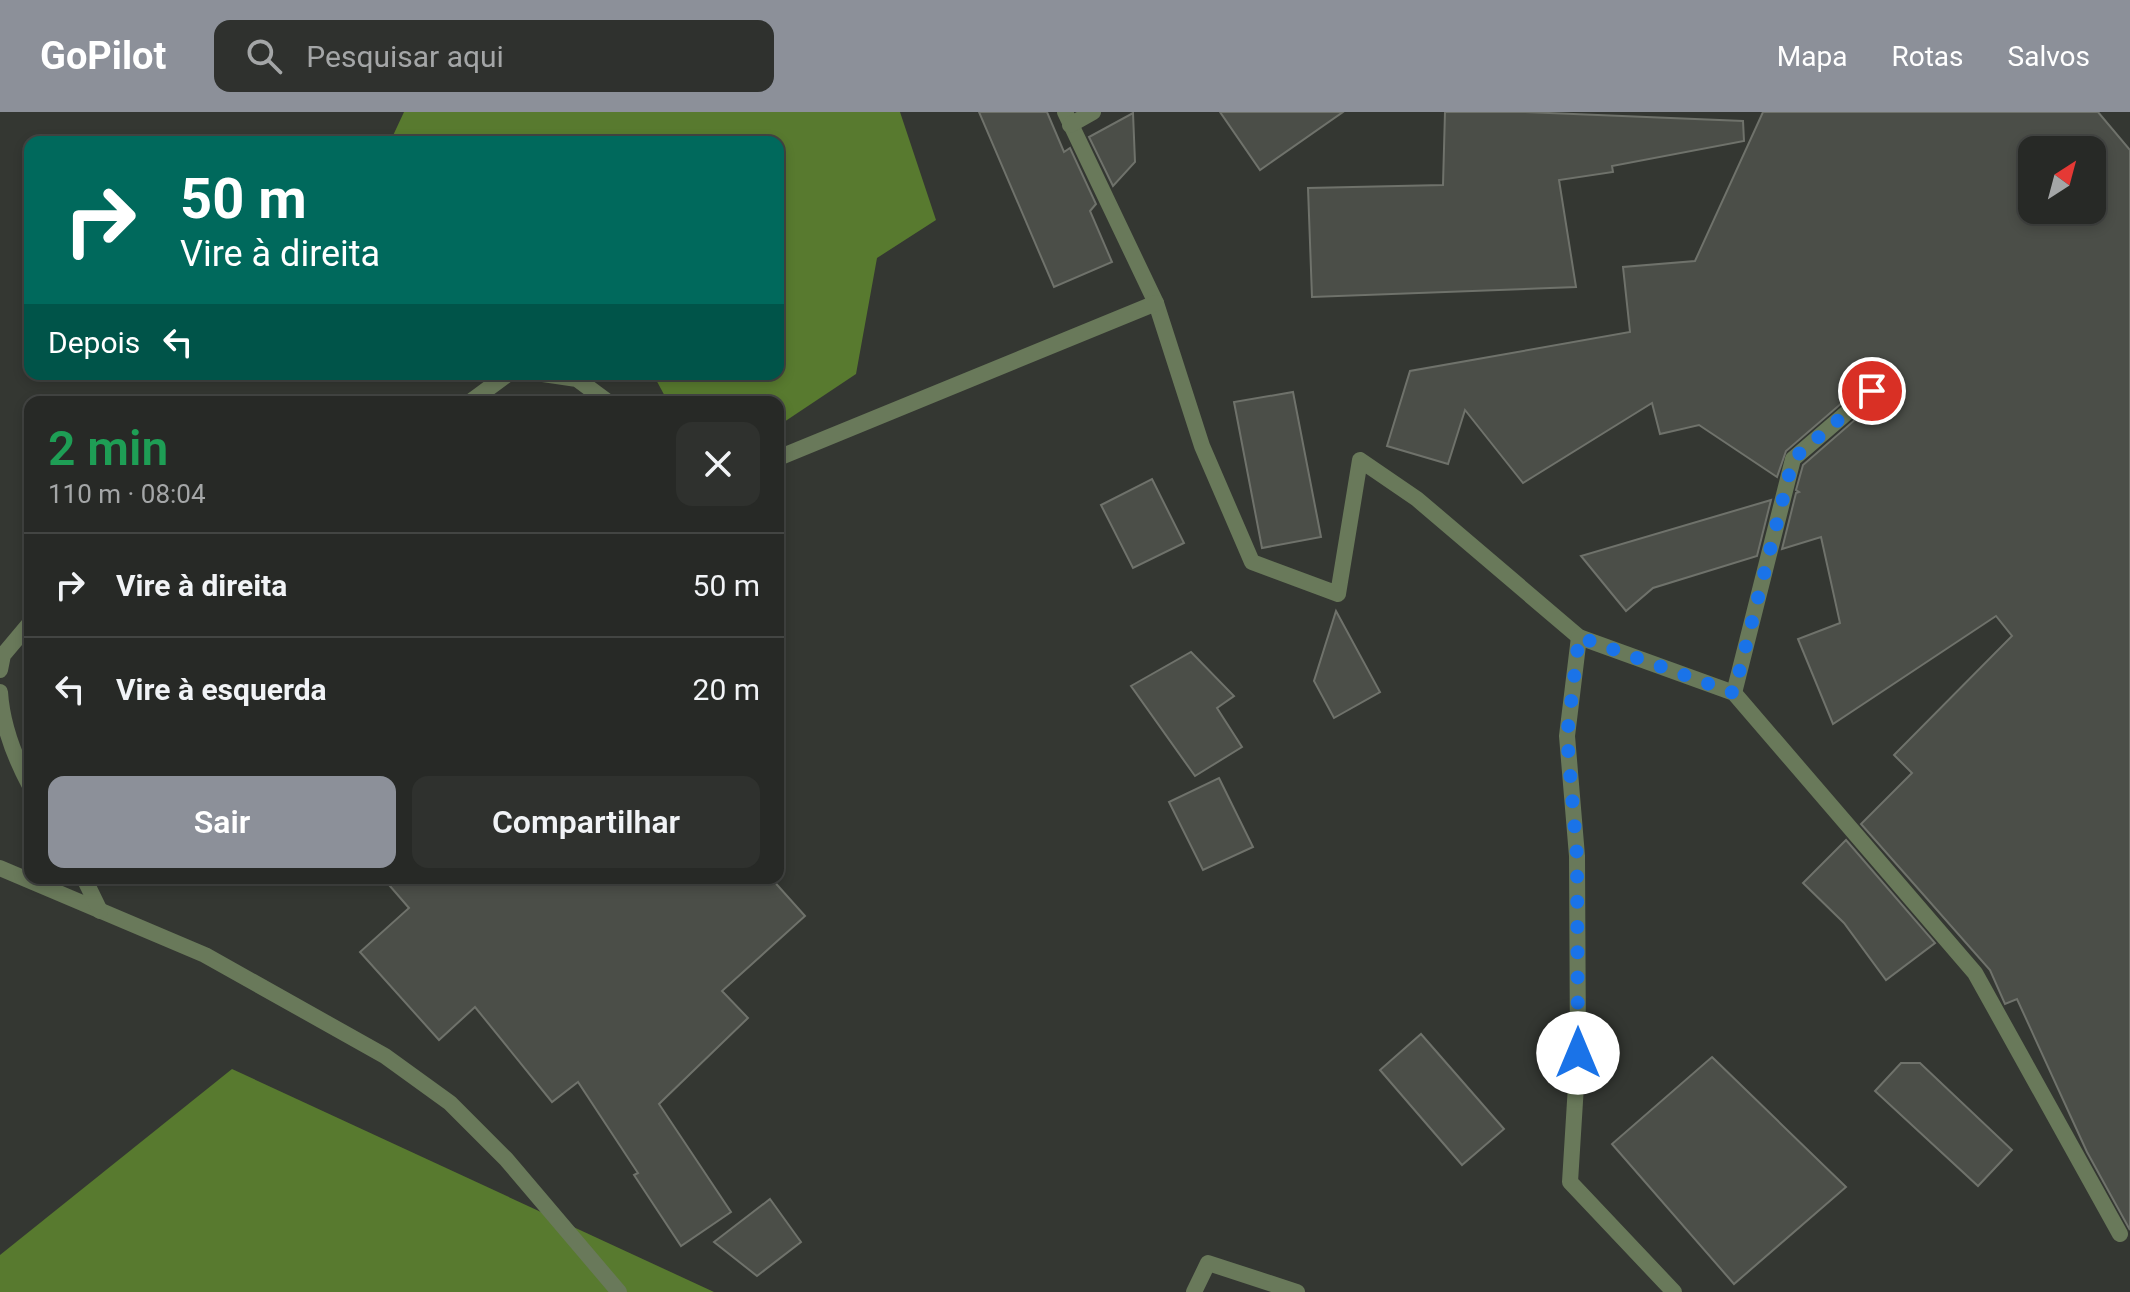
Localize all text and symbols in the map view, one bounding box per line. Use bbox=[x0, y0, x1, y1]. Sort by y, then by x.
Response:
search box bbox=[214, 20, 774, 92]
text: GoPilot bbox=[40, 34, 166, 78]
icon: search bbox=[242, 34, 286, 78]
text: Pesquisar aqui bbox=[306, 39, 504, 74]
text: Mapa bbox=[1777, 40, 1847, 73]
text: Rotas bbox=[1891, 40, 1964, 73]
text: Salvos bbox=[2008, 40, 2090, 73]
north arrow bbox=[2018, 136, 2106, 224]
map controls bbox=[2018, 136, 2106, 224]
text: 50 m bbox=[180, 166, 307, 232]
icon: right bbox=[48, 168, 152, 272]
text: Vire à direita bbox=[180, 233, 380, 275]
icon: left bbox=[156, 320, 200, 364]
text: Depois bbox=[48, 325, 140, 360]
pin bbox=[1838, 357, 1906, 425]
icon: arrive bbox=[1850, 369, 1894, 413]
text: 2 min bbox=[48, 420, 168, 477]
button: close bbox=[676, 422, 760, 506]
text: 110 m · 08:04 bbox=[48, 479, 206, 509]
icon: right bbox=[48, 563, 92, 607]
text: Vire à direita bbox=[116, 568, 287, 603]
text: 50 m bbox=[693, 568, 760, 603]
icon: left bbox=[48, 667, 92, 711]
text: Vire à esquerda bbox=[116, 672, 327, 707]
text: 20 m bbox=[693, 672, 760, 707]
button: Sair bbox=[48, 776, 396, 868]
button: Compartilhar bbox=[412, 776, 760, 868]
position arrow bbox=[1536, 1011, 1620, 1095]

